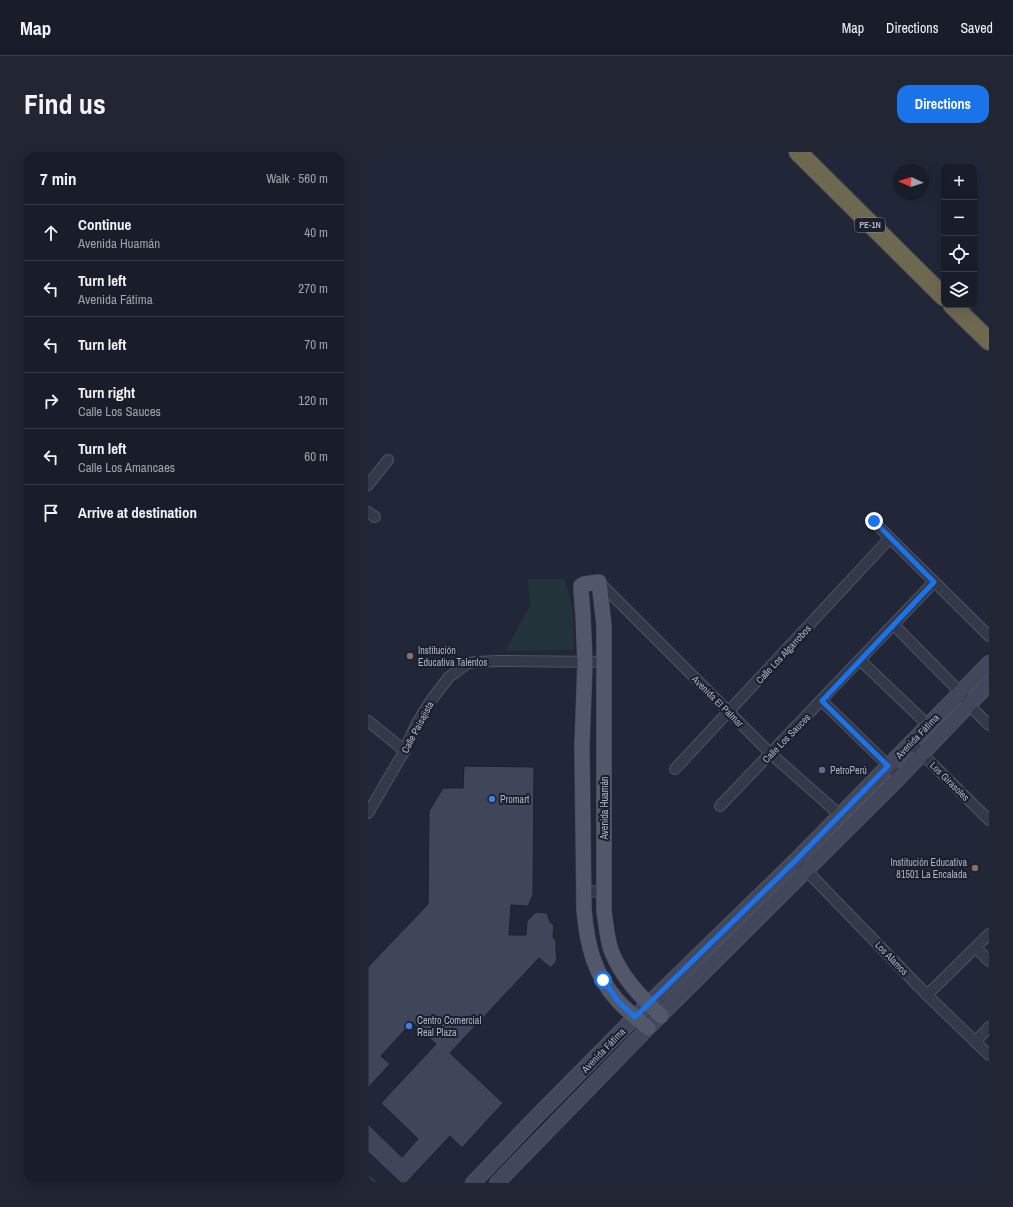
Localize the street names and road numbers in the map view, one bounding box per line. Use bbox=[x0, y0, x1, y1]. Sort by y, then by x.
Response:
road number: PE-1N bbox=[855, 218, 885, 232]
street label: Calle Los Algarrobos bbox=[753, 622, 814, 686]
street label: Avenida El Palmar bbox=[688, 672, 746, 730]
street label: Calle Paisajista bbox=[398, 699, 437, 755]
street label: Calle Los Sauces bbox=[760, 711, 813, 766]
street label: Avenida Fátima bbox=[892, 711, 942, 762]
street label: Los Girasoles bbox=[927, 759, 972, 804]
street label: Avenida Huamán bbox=[598, 776, 611, 841]
street label: Los Alamos bbox=[872, 939, 911, 978]
street label: Avenida Fátima bbox=[578, 1025, 628, 1076]

